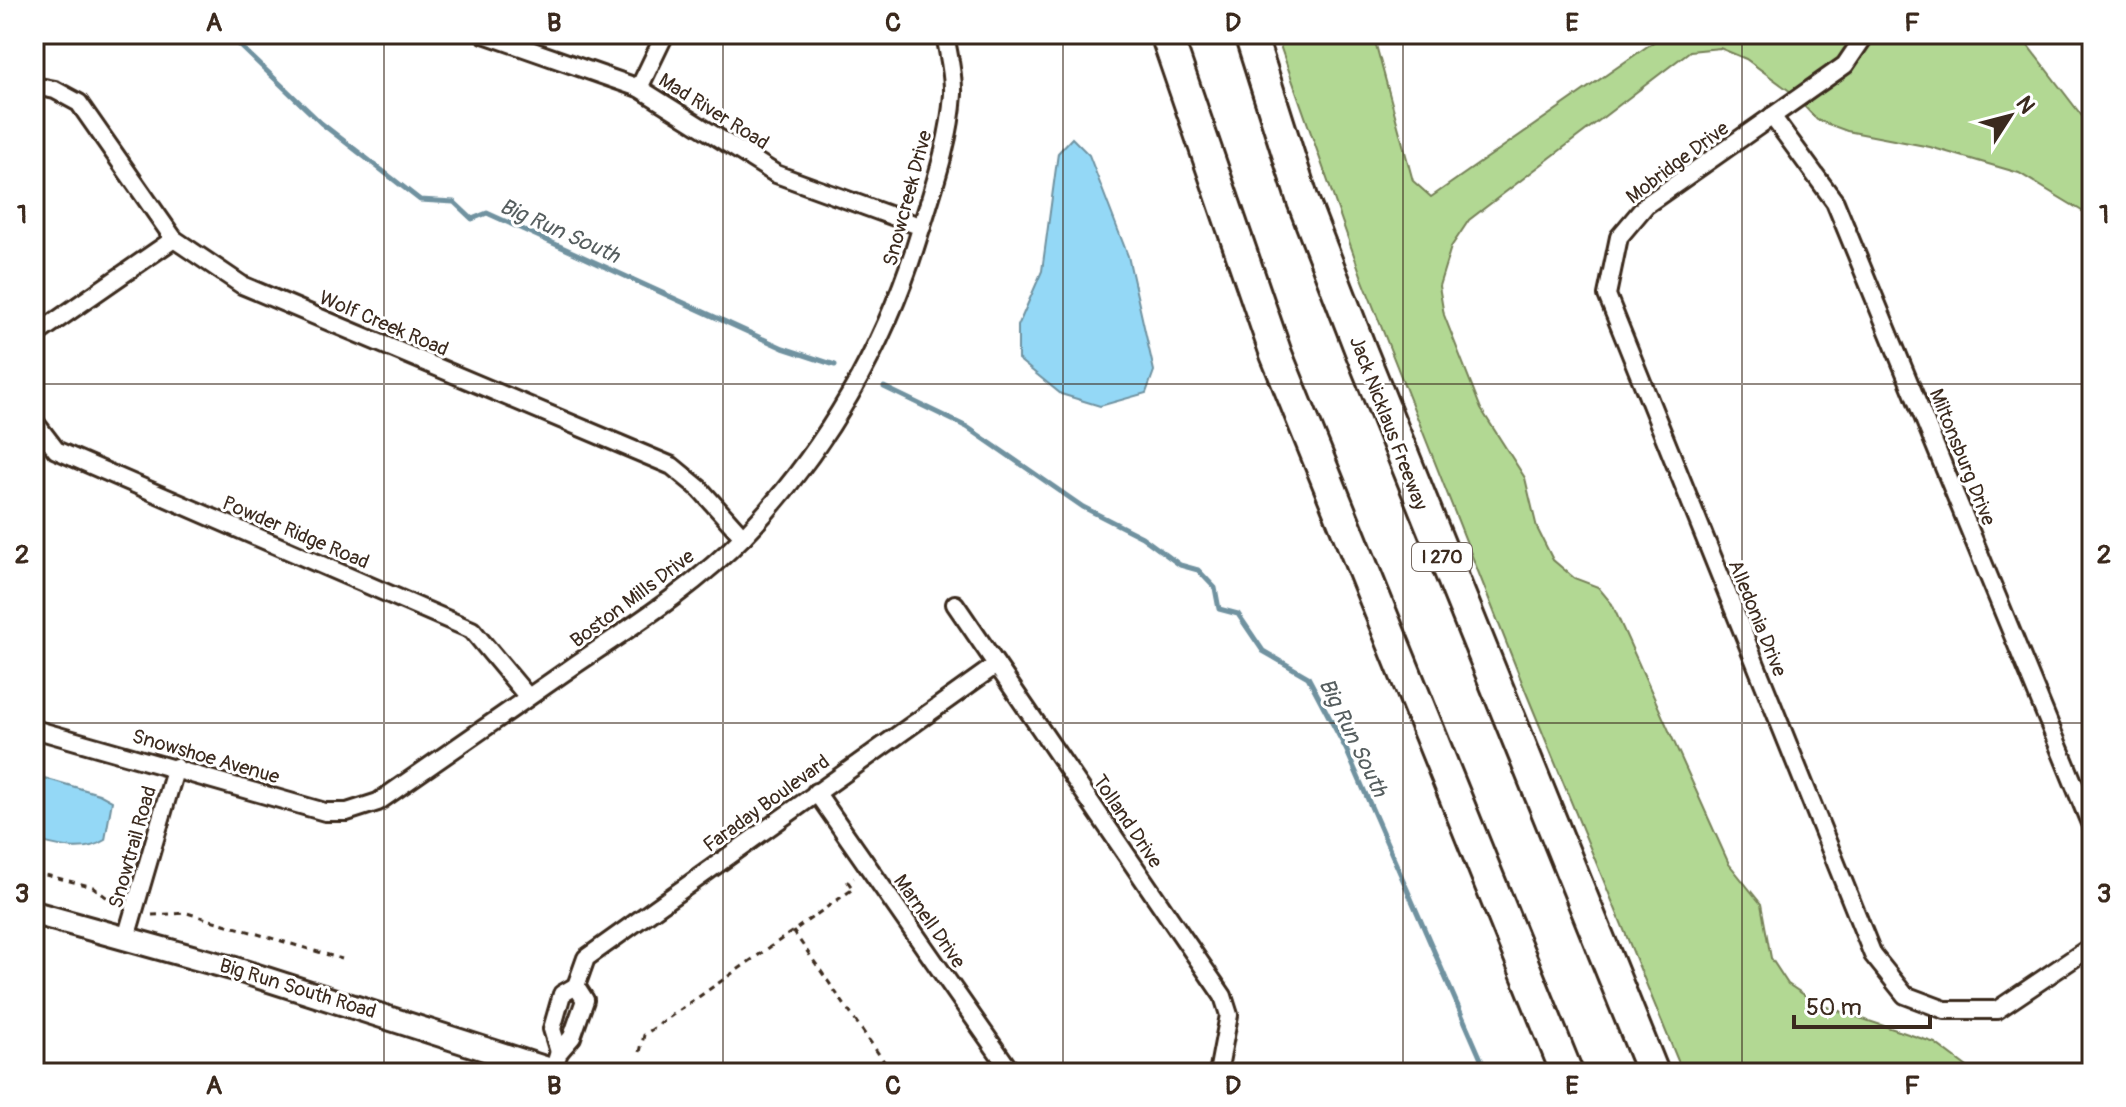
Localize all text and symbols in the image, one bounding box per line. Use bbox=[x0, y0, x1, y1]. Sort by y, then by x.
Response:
text: A bbox=[206, 7, 223, 39]
text: B bbox=[547, 7, 561, 39]
text: C bbox=[885, 7, 901, 39]
text: D bbox=[1225, 7, 1241, 39]
text: E bbox=[1565, 7, 1579, 39]
text: F bbox=[1904, 7, 1920, 39]
street label: Mad River Road bbox=[654, 68, 774, 155]
north arrow bbox=[1970, 76, 2050, 156]
text: N bbox=[2010, 91, 2041, 119]
street label: Mobridge Drive bbox=[1621, 116, 1734, 209]
street label: Snowcreek Drive bbox=[877, 127, 938, 269]
water label: Big Run South bbox=[495, 192, 625, 270]
text: 1 bbox=[17, 199, 27, 231]
text: 1 bbox=[2099, 199, 2109, 231]
street label: Wolf Creek Road bbox=[315, 285, 452, 362]
street label: Jack Nicklaus Freeway bbox=[1344, 333, 1433, 514]
street label: Miltonsburg Drive bbox=[1924, 385, 2001, 529]
street label: Powder Ridge Road bbox=[219, 490, 373, 575]
text: 2 bbox=[15, 539, 29, 571]
text: 2 bbox=[2097, 539, 2111, 571]
road number: I 270 bbox=[1412, 543, 1472, 571]
street label: Boston Mills Drive bbox=[565, 544, 699, 653]
street label: Alledonia Drive bbox=[1723, 556, 1792, 680]
water label: Big Run South bbox=[1312, 674, 1395, 803]
street label: Snowshoe Avenue bbox=[129, 723, 283, 790]
street label: Faraday Boulevard bbox=[698, 749, 834, 858]
street label: Tolland Drive bbox=[1087, 770, 1168, 873]
street label: Snowtrail Road bbox=[103, 783, 162, 911]
street label: Marnell Drive bbox=[888, 870, 971, 973]
text: 3 bbox=[15, 878, 29, 910]
text: 3 bbox=[2097, 878, 2111, 910]
street label: Big Run South Road bbox=[217, 953, 379, 1024]
scale bar bbox=[1794, 979, 1930, 1029]
text: 50 m bbox=[1806, 993, 1862, 1022]
text: A bbox=[206, 1070, 223, 1102]
text: B bbox=[547, 1070, 561, 1102]
text: C bbox=[885, 1070, 901, 1102]
text: D bbox=[1225, 1070, 1241, 1102]
text: E bbox=[1565, 1070, 1579, 1102]
text: F bbox=[1904, 1070, 1920, 1102]

